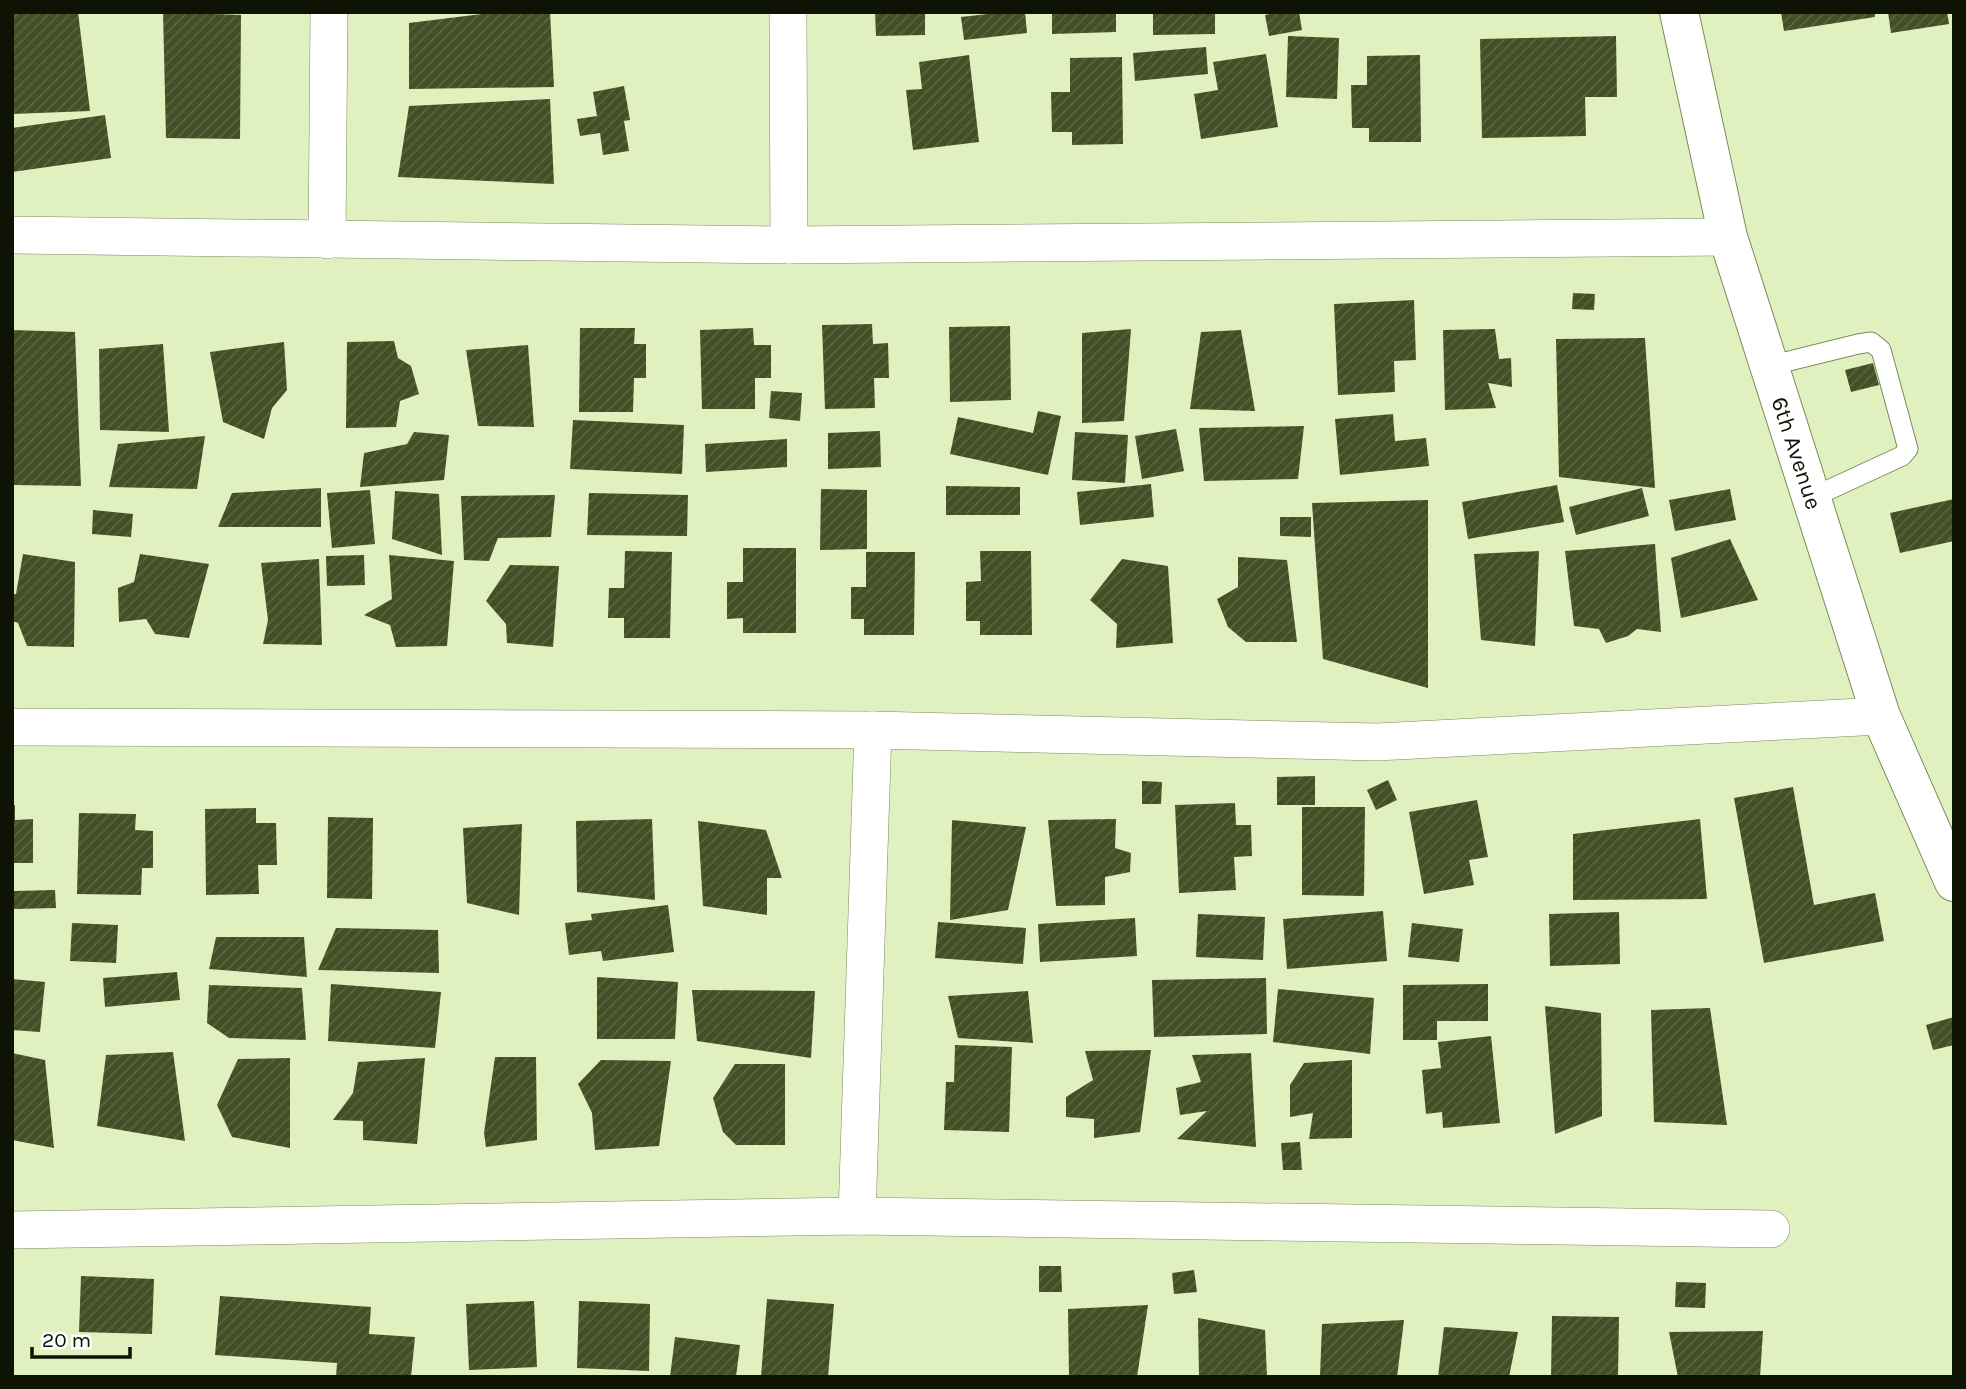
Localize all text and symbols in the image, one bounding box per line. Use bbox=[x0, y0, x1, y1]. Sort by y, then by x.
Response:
street label: 6th Avenue bbox=[1766, 393, 1827, 513]
scale bar bbox=[32, 1316, 130, 1360]
text: 20 m bbox=[42, 1328, 91, 1352]

